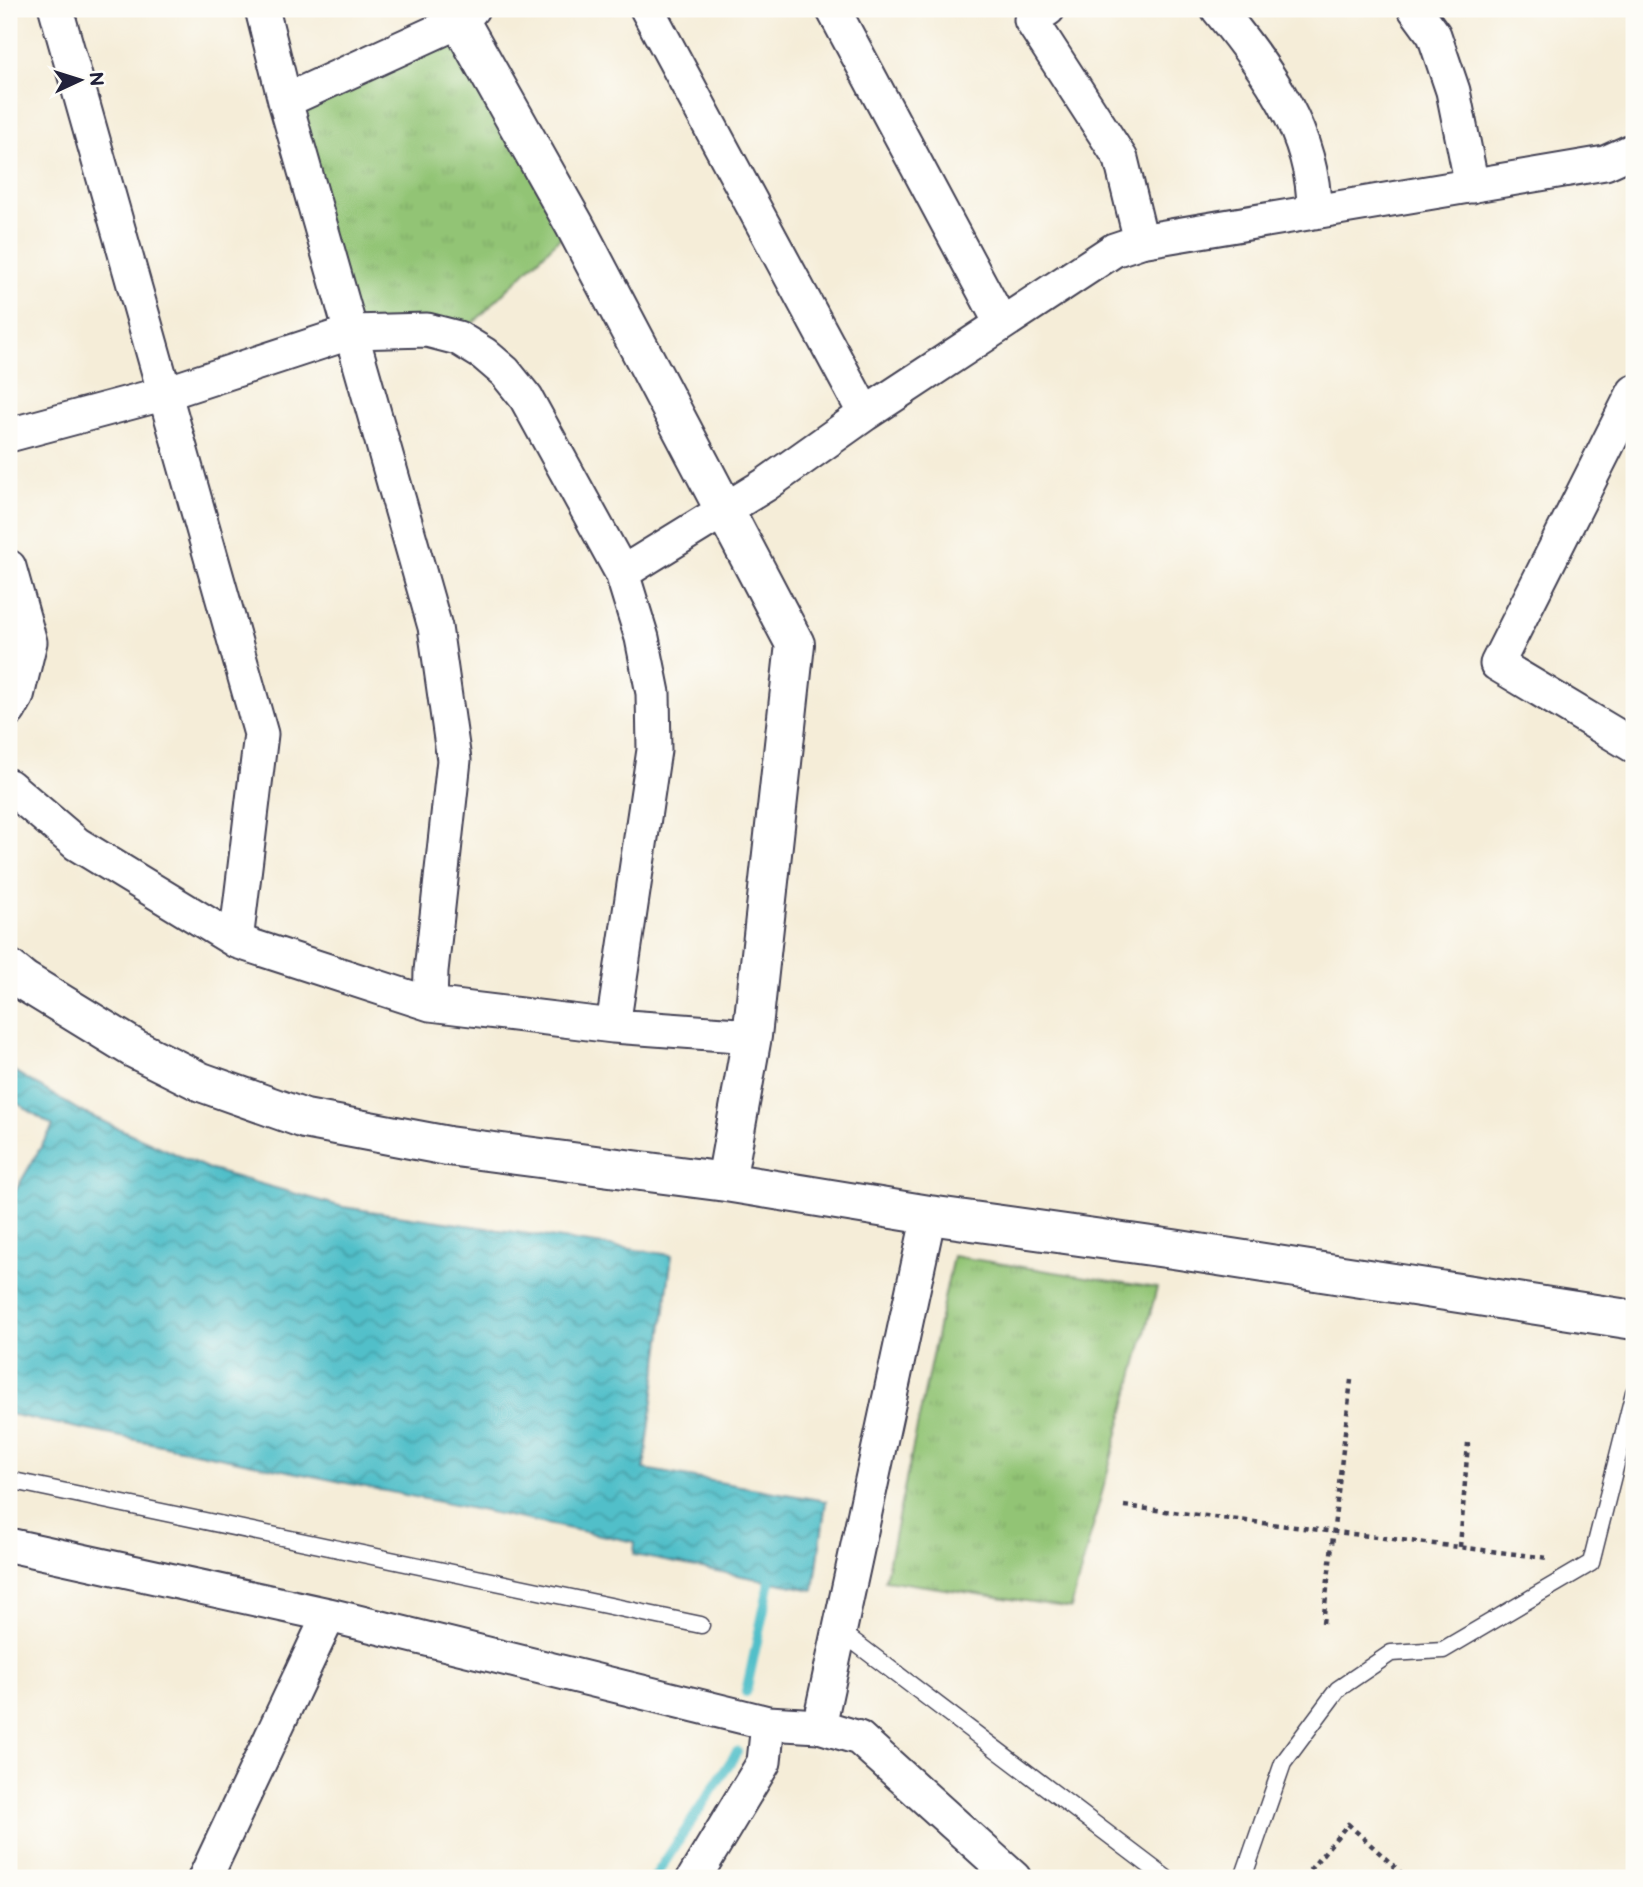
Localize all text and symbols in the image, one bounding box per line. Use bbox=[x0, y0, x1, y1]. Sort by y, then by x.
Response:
north arrow bbox=[46, 46, 116, 116]
text: N bbox=[83, 71, 107, 87]

